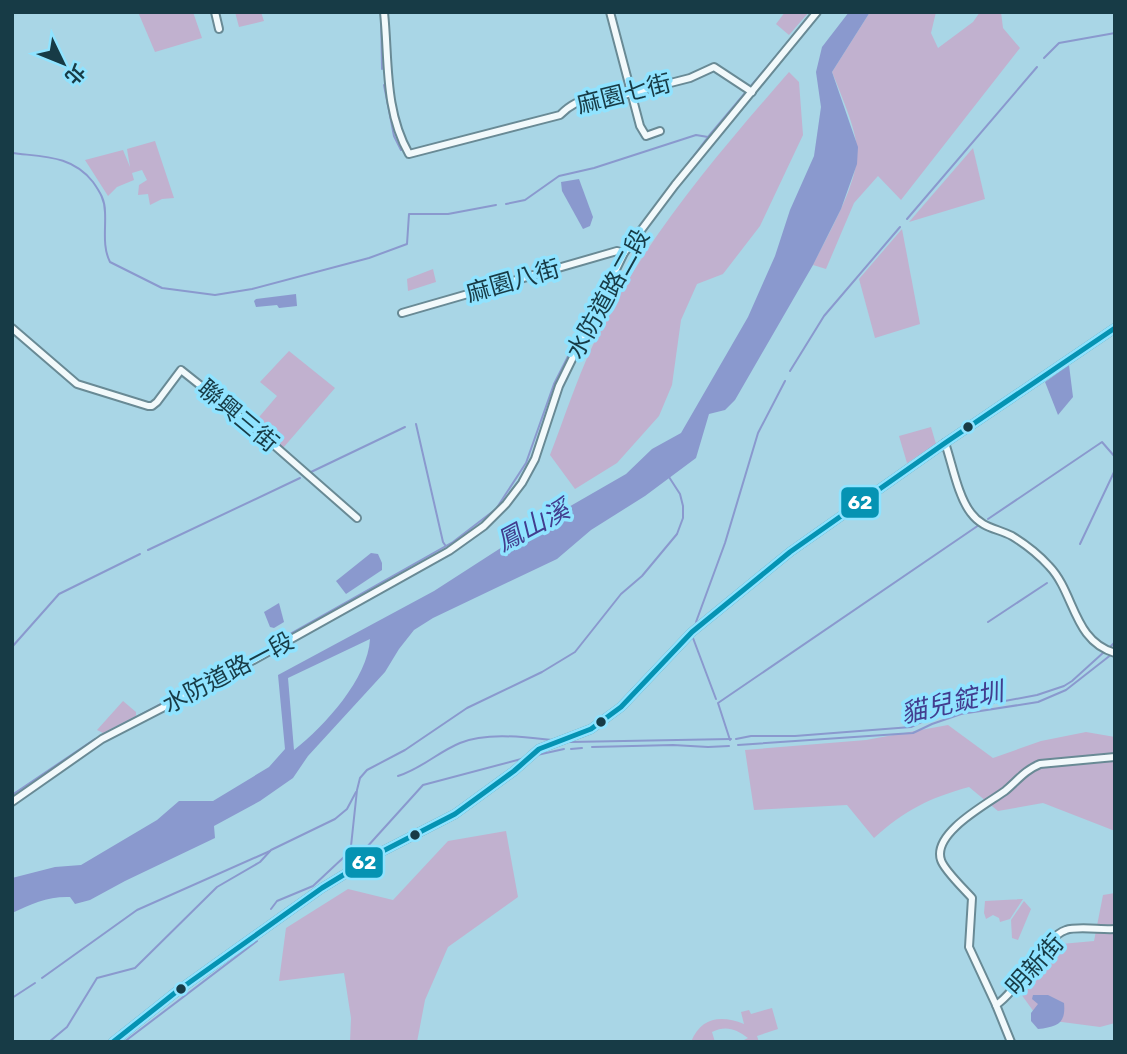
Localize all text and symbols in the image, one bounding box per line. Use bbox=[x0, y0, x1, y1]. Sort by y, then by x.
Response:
north arrow bbox=[28, 28, 98, 98]
text: 北 bbox=[60, 59, 90, 89]
street label: 麻園七街 bbox=[574, 69, 674, 119]
street label: 水防道路二段 bbox=[561, 224, 655, 364]
street label: 麻園八街 bbox=[463, 254, 563, 308]
street label: 聯興三街 bbox=[192, 374, 284, 458]
unlabelled marker bbox=[961, 420, 975, 434]
line badge: 62 bbox=[840, 486, 880, 519]
text: 62 bbox=[848, 491, 872, 514]
water label: 鳳山溪 bbox=[491, 492, 578, 558]
street label: 水防道路一段 bbox=[158, 627, 298, 719]
water label: 貓兒錠圳 bbox=[898, 675, 1010, 730]
unlabelled marker bbox=[594, 715, 608, 729]
unlabelled marker bbox=[408, 828, 422, 842]
line badge: 62 bbox=[344, 846, 384, 879]
text: 62 bbox=[352, 851, 376, 874]
street label: 明新街 bbox=[1001, 929, 1069, 1001]
unlabelled marker bbox=[174, 982, 188, 996]

